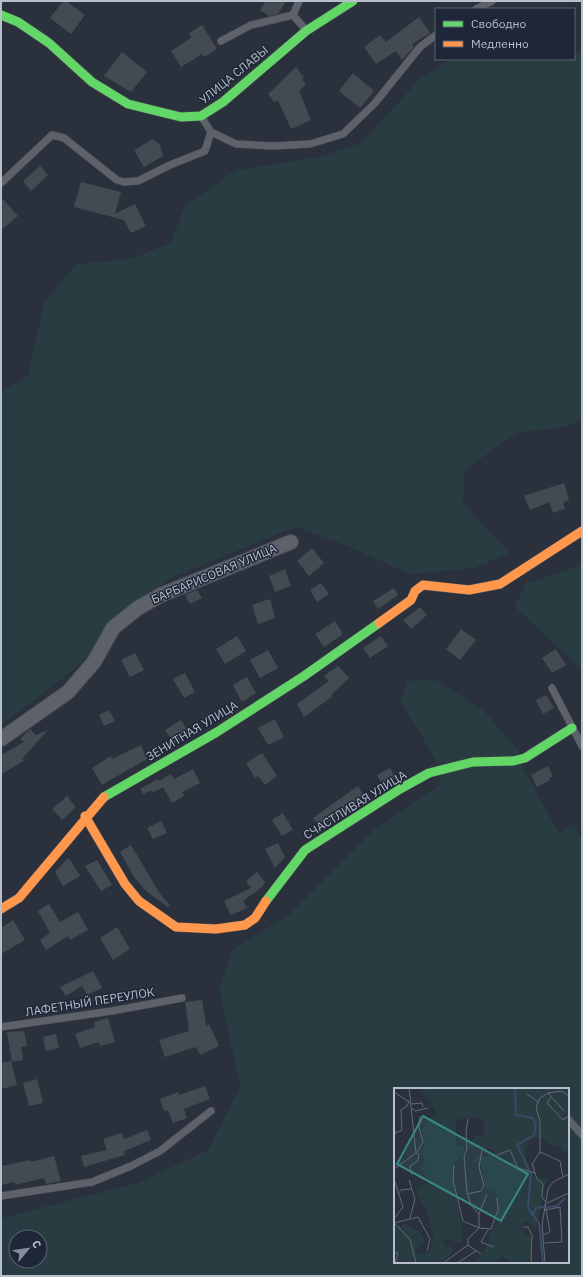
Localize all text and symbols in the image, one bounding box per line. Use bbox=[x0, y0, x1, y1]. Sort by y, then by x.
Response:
legend bbox=[435, 8, 575, 60]
text: Свободно bbox=[471, 16, 527, 31]
text: Медленно bbox=[471, 36, 529, 51]
street label: УЛИЦА СЛАВЫ bbox=[196, 42, 271, 107]
street label: БАРБАРИСОВАЯ УЛИЦА bbox=[149, 540, 279, 607]
street label: ЗЕНИТНАЯ УЛИЦА bbox=[143, 697, 241, 764]
street label: СЧАСТЛИВАЯ УЛИЦА bbox=[300, 767, 409, 842]
street label: ЛАФЕТНЫЙ ПЕРЕУЛОК bbox=[24, 984, 156, 1019]
inset map bbox=[394, 1088, 569, 1263]
north arrow bbox=[8, 1229, 48, 1269]
text: С bbox=[29, 1238, 45, 1251]

